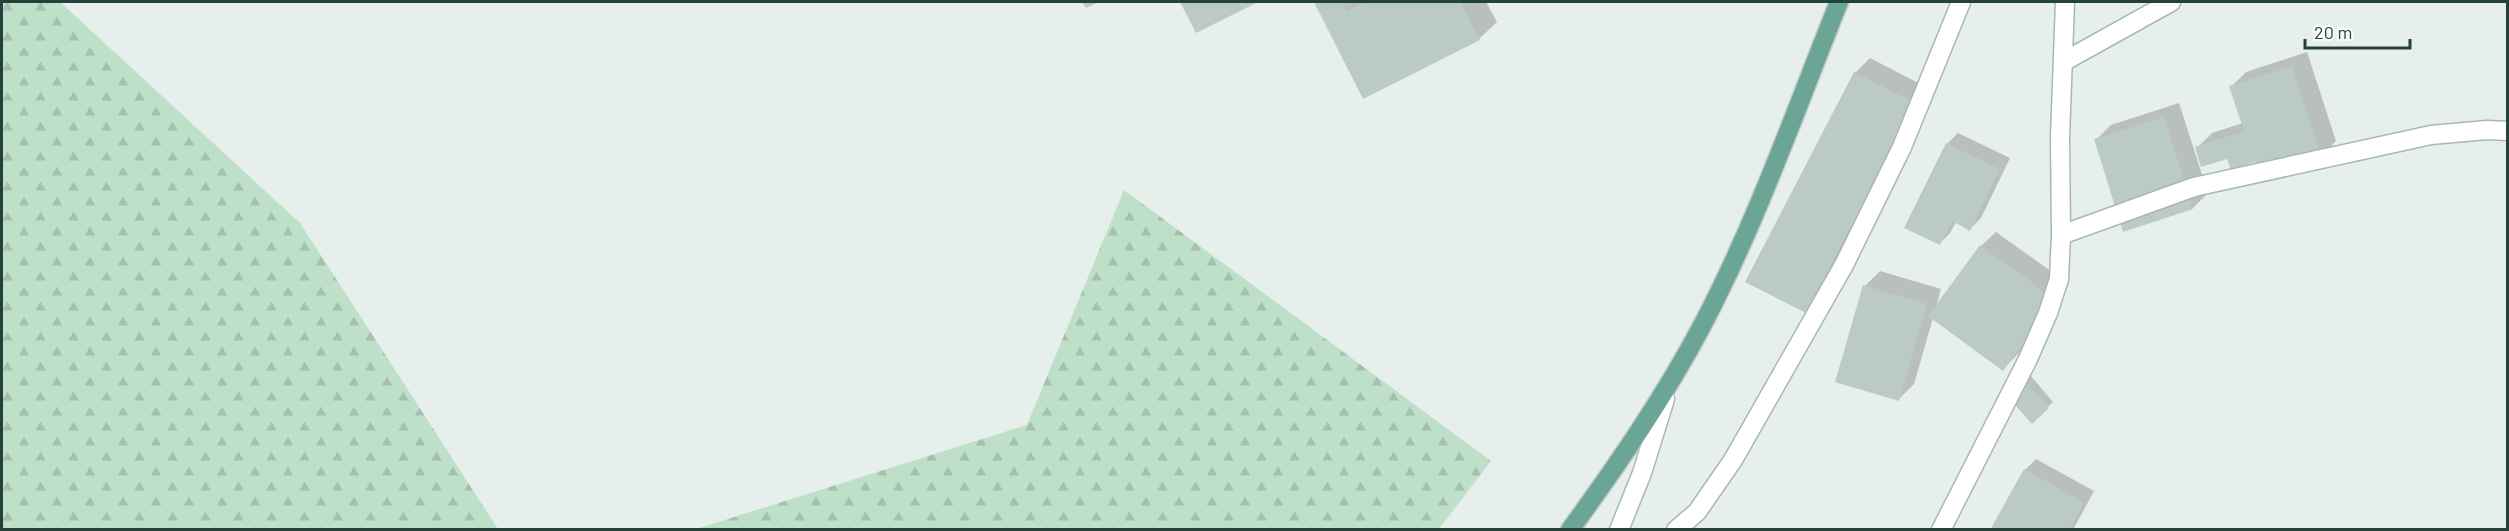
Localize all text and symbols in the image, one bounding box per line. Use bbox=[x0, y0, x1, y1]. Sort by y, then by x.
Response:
scale bar bbox=[2305, 12, 2410, 50]
text: 20 m bbox=[2314, 21, 2352, 43]

